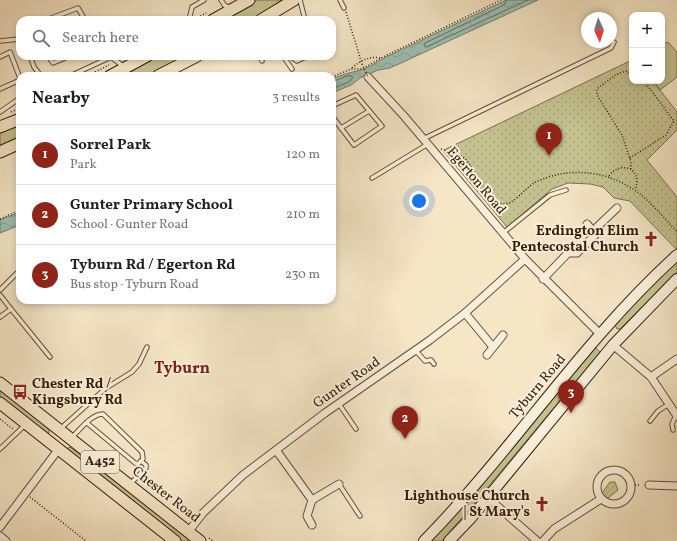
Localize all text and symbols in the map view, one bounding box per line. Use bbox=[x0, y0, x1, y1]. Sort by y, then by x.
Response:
north arrow bbox=[581, 12, 617, 48]
map controls bbox=[629, 12, 665, 84]
button: + bbox=[629, 12, 665, 48]
search box bbox=[16, 16, 336, 60]
icon: search bbox=[30, 27, 52, 49]
text: Search here bbox=[62, 28, 139, 49]
button: − bbox=[629, 48, 665, 84]
text: Nearby bbox=[32, 87, 90, 110]
text: 3 results bbox=[272, 89, 320, 107]
pin: 1 bbox=[536, 123, 562, 156]
text: Sorrel Park bbox=[70, 135, 151, 156]
street label: Egerton Road bbox=[442, 143, 510, 219]
text: 1 bbox=[42, 146, 48, 164]
text: 120 m bbox=[286, 146, 320, 164]
text: Park bbox=[70, 156, 97, 174]
your location bbox=[409, 191, 429, 211]
text: Gunter Primary School bbox=[70, 195, 233, 216]
text: 2 bbox=[42, 206, 48, 224]
text: 210 m bbox=[286, 206, 320, 224]
text: School · Gunter Road bbox=[70, 216, 188, 234]
place label: Erdington Elim Pentecostal Church bbox=[512, 222, 639, 257]
church icon: Erdington Elim Pentecostal Church bbox=[642, 230, 660, 248]
text: Tyburn Rd / Egerton Rd bbox=[70, 255, 236, 276]
text: 3 bbox=[42, 266, 48, 284]
text: 230 m bbox=[285, 266, 320, 284]
text: Bus stop · Tyburn Road bbox=[70, 276, 199, 294]
street label: Tyburn Road bbox=[505, 350, 571, 423]
street label: Gunter Road bbox=[310, 353, 385, 413]
district label: Tyburn bbox=[154, 358, 211, 380]
place label: Chester Rd / Kingsbury Rd bbox=[32, 375, 123, 410]
pin: 3 bbox=[558, 380, 584, 413]
bus stop icon: Chester Rd / Kingsbury Rd bbox=[11, 383, 29, 401]
pin: 2 bbox=[392, 406, 418, 439]
road number: A452 bbox=[81, 451, 119, 473]
street label: Chester Road bbox=[128, 462, 204, 528]
place label: Lighthouse Church | St Mary's bbox=[404, 487, 530, 522]
church icon: Lighthouse Church | St Mary's bbox=[533, 495, 551, 513]

